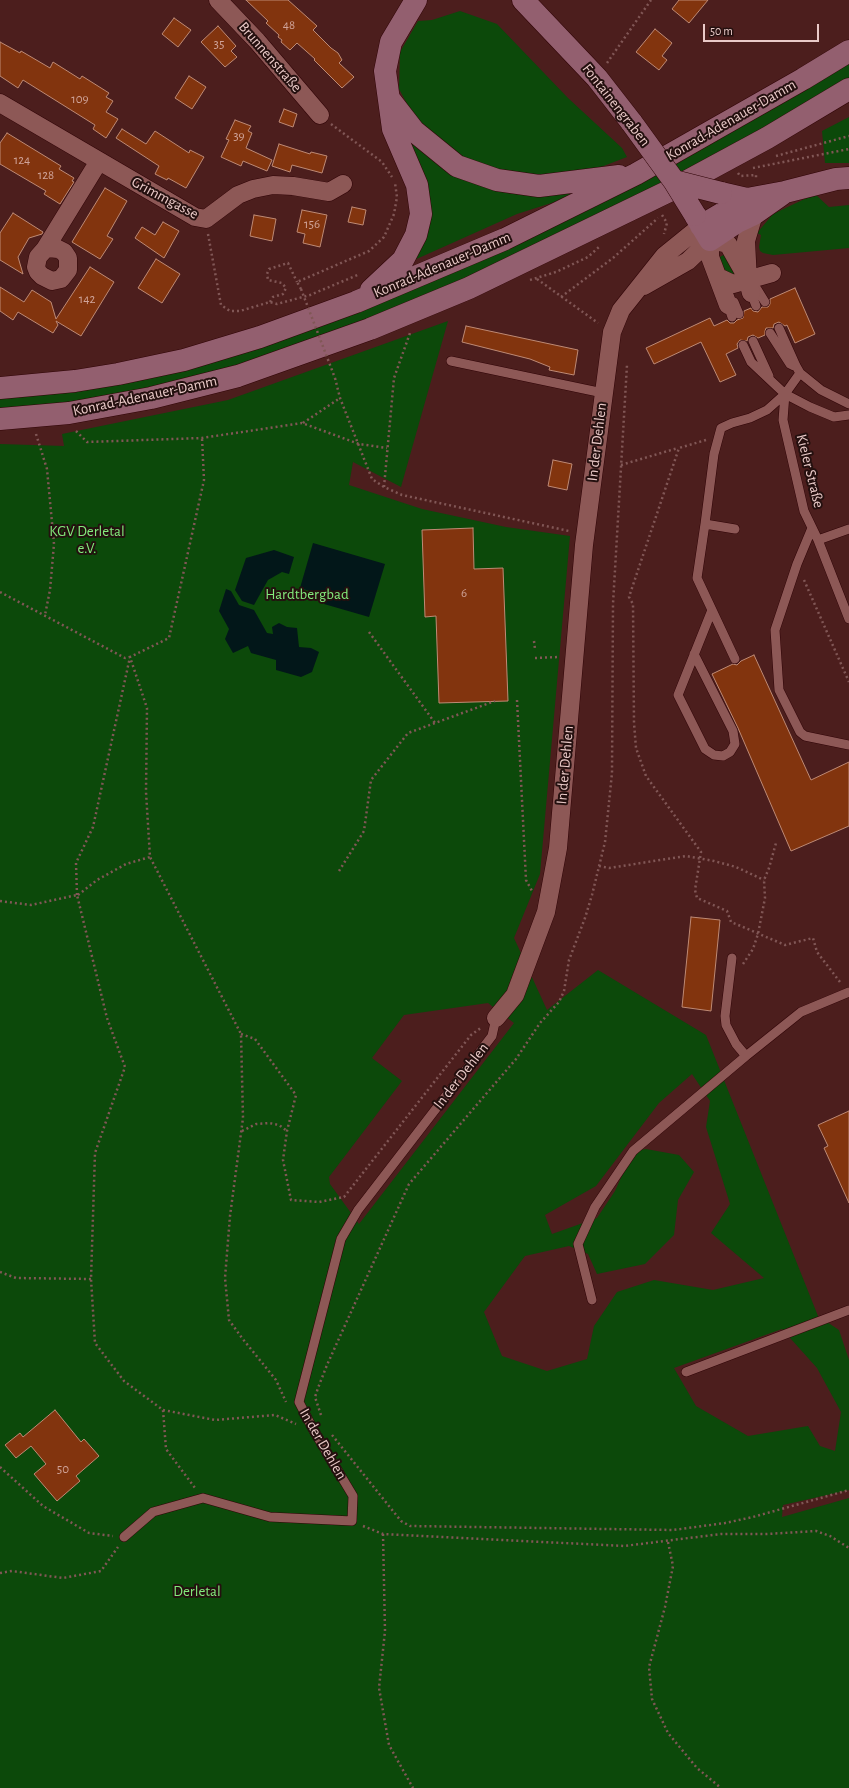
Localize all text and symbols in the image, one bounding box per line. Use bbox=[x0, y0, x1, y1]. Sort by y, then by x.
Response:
scale bar bbox=[705, 16, 821, 42]
house number: 48 bbox=[283, 17, 295, 33]
street label: Brunnenstraße bbox=[235, 18, 305, 96]
text: 50 m bbox=[710, 25, 733, 37]
house number: 35 bbox=[214, 36, 224, 52]
street label: Fontainengraben bbox=[578, 60, 654, 150]
street label: Konrad-Adenauer-Damm bbox=[663, 75, 799, 165]
house number: 109 bbox=[71, 91, 89, 107]
house number: 39 bbox=[233, 128, 245, 144]
house number: 124 bbox=[14, 152, 30, 168]
house number: 128 bbox=[38, 167, 54, 183]
street label: Grimmgasse bbox=[129, 173, 201, 223]
house number: 156 bbox=[304, 216, 320, 232]
street label: Konrad-Adenauer-Damm bbox=[371, 228, 513, 302]
house number: 142 bbox=[79, 291, 95, 307]
street label: Konrad-Adenauer-Damm bbox=[71, 372, 219, 420]
street label: In der Dehlen bbox=[583, 402, 611, 482]
street label: Kieler Straße bbox=[792, 432, 828, 510]
park label: KGV Derletal e.V. bbox=[49, 522, 125, 557]
park label: Hardtbergbad bbox=[265, 585, 349, 603]
house number: 6 bbox=[461, 585, 467, 601]
street label: In der Dehlen bbox=[553, 725, 577, 805]
street label: In der Dehlen bbox=[430, 1039, 492, 1113]
street label: In der Dehlen bbox=[295, 1405, 351, 1483]
house number: 50 bbox=[57, 1461, 69, 1477]
park label: Derletal bbox=[173, 1582, 221, 1600]

